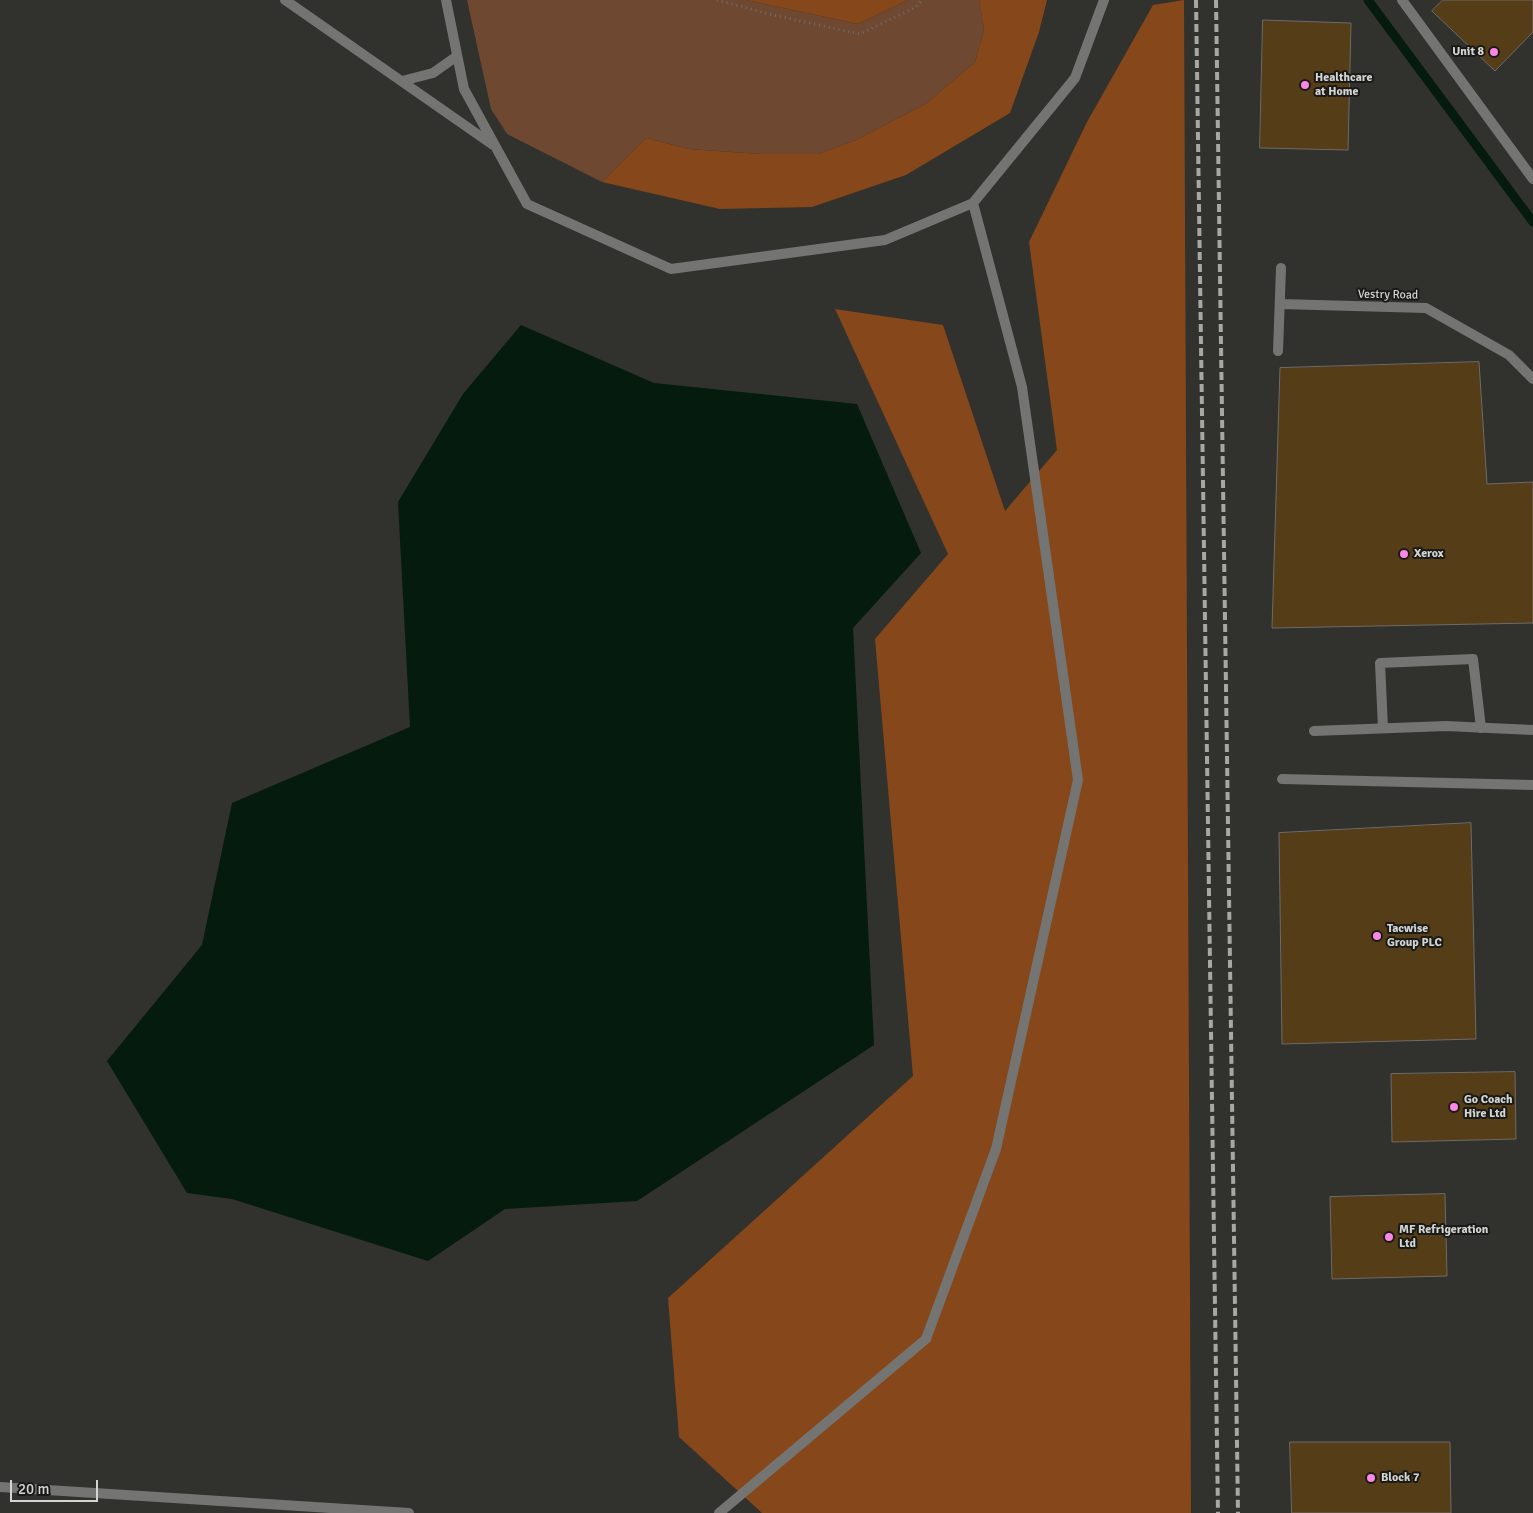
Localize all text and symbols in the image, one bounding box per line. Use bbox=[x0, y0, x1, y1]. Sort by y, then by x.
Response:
place label: Unit 8 bbox=[1452, 45, 1484, 59]
marker: Unit 8 bbox=[1488, 46, 1500, 58]
place label: Healthcare at Home bbox=[1315, 71, 1372, 99]
marker: Healthcare at Home bbox=[1299, 79, 1311, 91]
street label: Vestry Road bbox=[1358, 287, 1418, 303]
place label: Xerox bbox=[1414, 547, 1444, 561]
marker: Xerox bbox=[1398, 548, 1410, 560]
place label: Tacwise Group PLC bbox=[1387, 922, 1442, 950]
marker: Tacwise Group PLC bbox=[1371, 930, 1383, 942]
place label: Go Coach Hire Ltd bbox=[1464, 1093, 1513, 1121]
marker: Go Coach Hire Ltd bbox=[1448, 1101, 1460, 1113]
place label: MF Refrigeration Ltd bbox=[1399, 1223, 1488, 1251]
marker: MF Refrigeration Ltd bbox=[1383, 1231, 1395, 1243]
scale bar bbox=[12, 1470, 100, 1502]
place label: Block 7 bbox=[1381, 1471, 1419, 1485]
marker: Block 7 bbox=[1365, 1472, 1377, 1484]
text: 20 m bbox=[18, 1480, 49, 1498]

